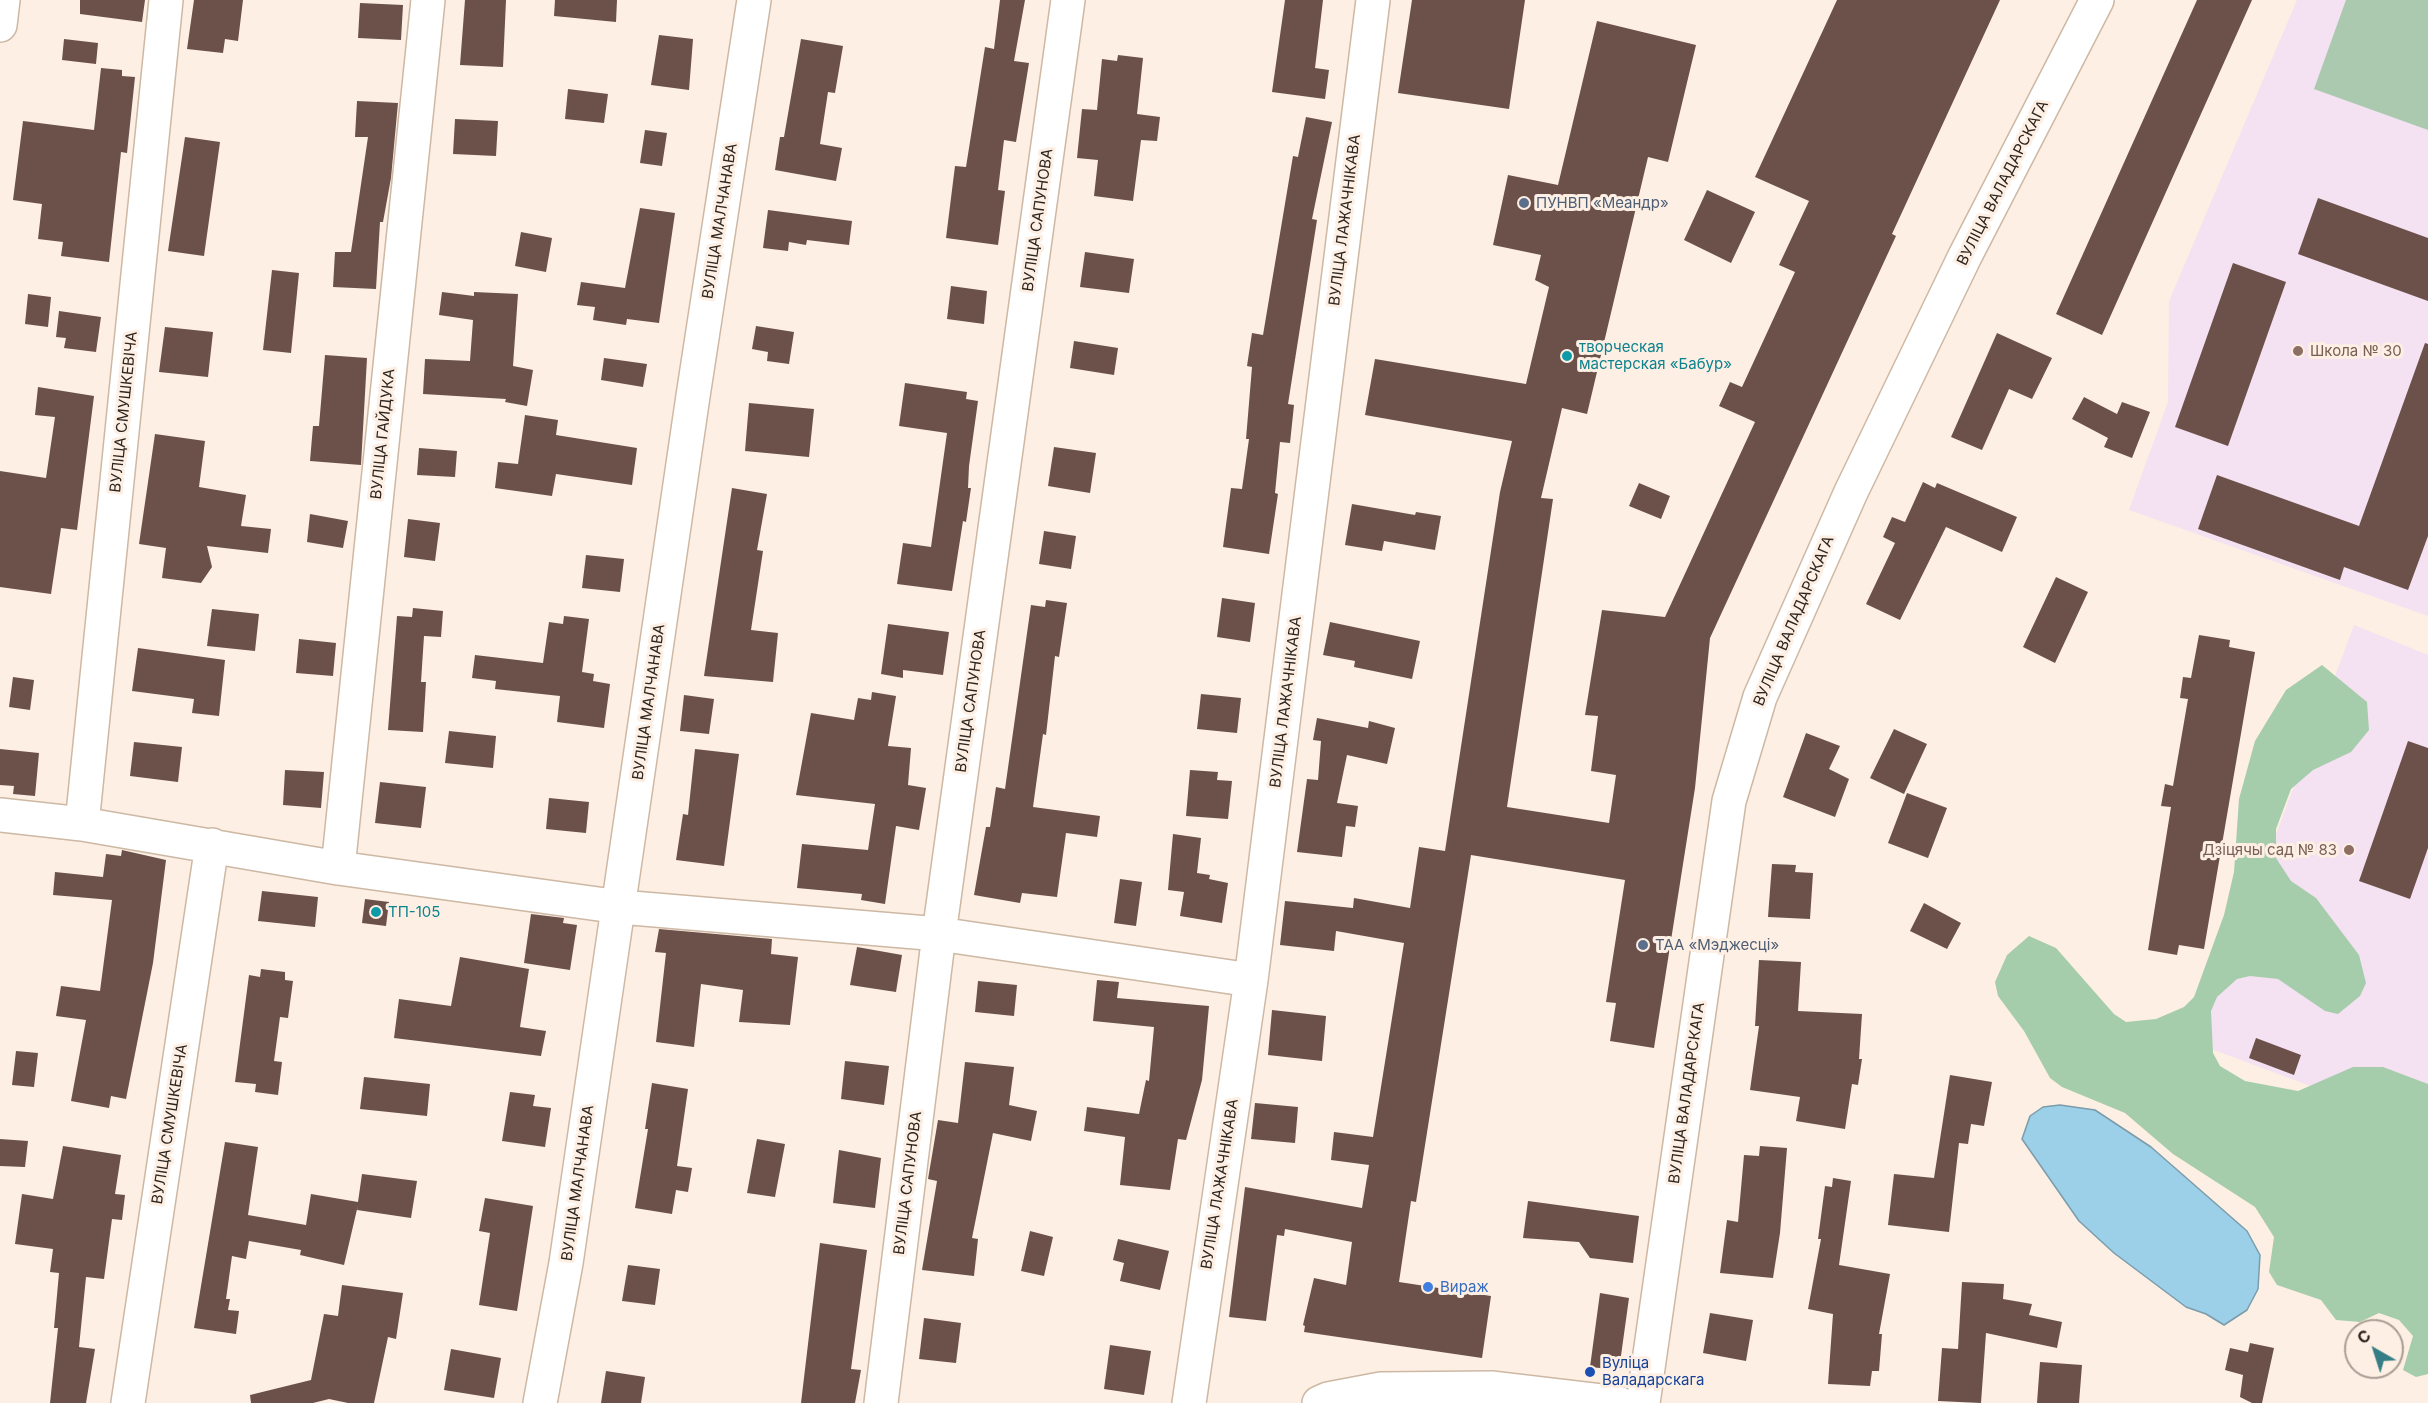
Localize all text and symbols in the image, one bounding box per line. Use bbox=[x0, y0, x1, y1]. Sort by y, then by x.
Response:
street label: ВУЛІЦА ВАЛАДАРСКАГА bbox=[1953, 97, 2053, 269]
street label: ВУЛІЦА ЛАЖАЧНІКАВА bbox=[1326, 133, 1364, 307]
street label: ВУЛІЦА МАЛЧАНАВА bbox=[699, 142, 741, 300]
street label: ВУЛІЦА САПУНОВА bbox=[1019, 147, 1057, 293]
place label: ПУНВП «Меандр» bbox=[1536, 194, 1669, 212]
marker: ПУНВП «Меандр» bbox=[1517, 196, 1531, 210]
street label: ВУЛІЦА СМУШКЕВІЧА bbox=[107, 331, 141, 493]
place label: творческая мастерская «Бабур» bbox=[1579, 338, 1732, 373]
place label: Школа № 30 bbox=[2310, 342, 2402, 360]
marker: Школа № 30 bbox=[2291, 344, 2305, 358]
marker: творческая мастерская «Бабур» bbox=[1560, 349, 1574, 363]
street label: ВУЛІЦА ГАЙДУКА bbox=[367, 368, 399, 500]
street label: ВУЛІЦА ВАЛАДАРСКАГА bbox=[1750, 533, 1838, 709]
street label: ВУЛІЦА ЛАЖАЧНІКАВА bbox=[1267, 615, 1305, 789]
street label: ВУЛІЦА МАЛЧАНАВА bbox=[629, 623, 669, 781]
street label: ВУЛІЦА САПУНОВА bbox=[952, 628, 990, 774]
place label: Дзіцячы сад № 83 bbox=[2203, 841, 2337, 859]
marker: Дзіцячы сад № 83 bbox=[2342, 843, 2356, 857]
place label: ТП-105 bbox=[388, 903, 440, 921]
marker: ТП-105 bbox=[369, 905, 383, 919]
place label: ТАА «Мэджесці» bbox=[1655, 936, 1779, 954]
marker: ТАА «Мэджесці» bbox=[1636, 938, 1650, 952]
street label: ВУЛІЦА ВАЛАДАРСКАГА bbox=[1665, 1001, 1709, 1185]
street label: ВУЛІЦА СМУШКЕВІЧА bbox=[148, 1043, 192, 1205]
street label: ВУЛІЦА ЛАЖАЧНІКАВА bbox=[1198, 1097, 1242, 1271]
street label: ВУЛІЦА МАЛЧАНАВА bbox=[558, 1104, 598, 1262]
street label: ВУЛІЦА САПУНОВА bbox=[890, 1110, 926, 1256]
place label: Вираж bbox=[1440, 1278, 1489, 1296]
marker: Вираж bbox=[1421, 1280, 1435, 1294]
north arrow bbox=[2344, 1319, 2404, 1379]
text: С bbox=[2353, 1325, 2375, 1348]
place label: Вуліца Валадарскага bbox=[1602, 1354, 1704, 1389]
marker: Вуліца Валадарскага bbox=[1583, 1365, 1597, 1379]

